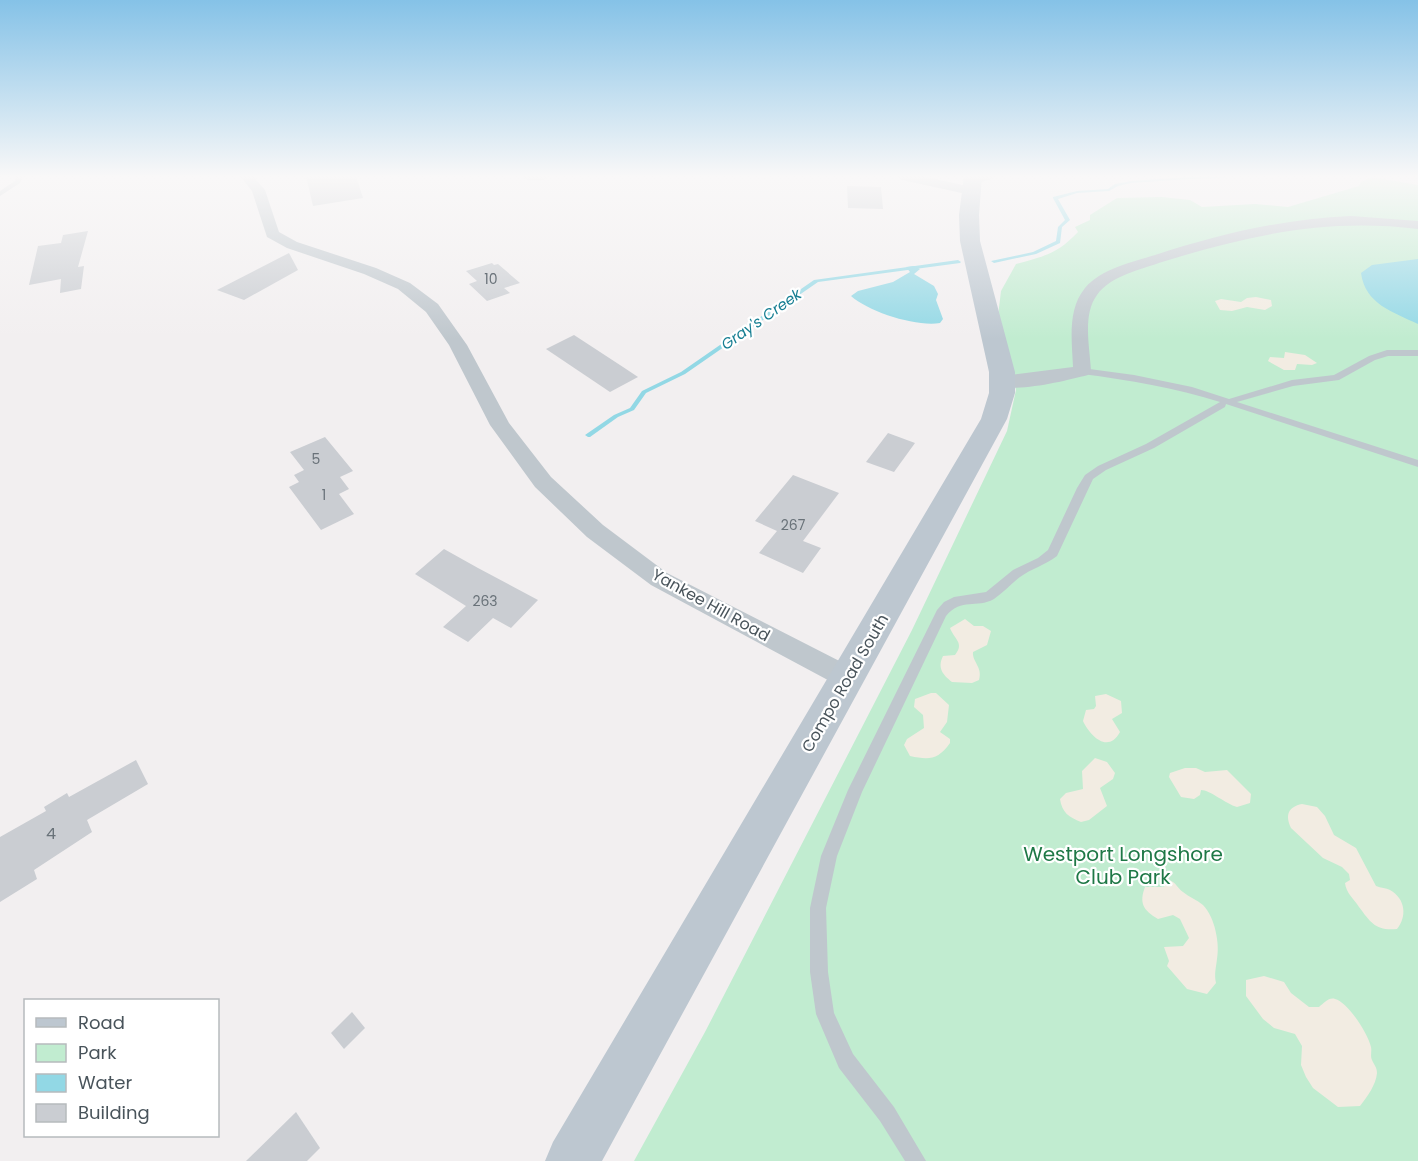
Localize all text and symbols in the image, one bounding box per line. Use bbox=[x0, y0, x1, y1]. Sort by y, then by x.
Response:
house number: 10 bbox=[484, 269, 498, 289]
water label: Gray's Creek bbox=[716, 283, 807, 355]
house number: 5 bbox=[312, 449, 320, 469]
house number: 1 bbox=[322, 485, 326, 505]
house number: 267 bbox=[781, 515, 806, 535]
street label: Yankee Hill Road bbox=[648, 563, 774, 647]
house number: 263 bbox=[472, 591, 498, 611]
street label: Compo Road South bbox=[796, 610, 894, 756]
house number: 4 bbox=[46, 822, 56, 845]
park label: Westport Longshore Club Park bbox=[1023, 840, 1223, 891]
legend bbox=[24, 999, 219, 1137]
text: Road bbox=[78, 1010, 125, 1035]
text: Park bbox=[78, 1040, 117, 1065]
text: Water bbox=[78, 1070, 132, 1095]
text: Building bbox=[78, 1100, 150, 1125]

